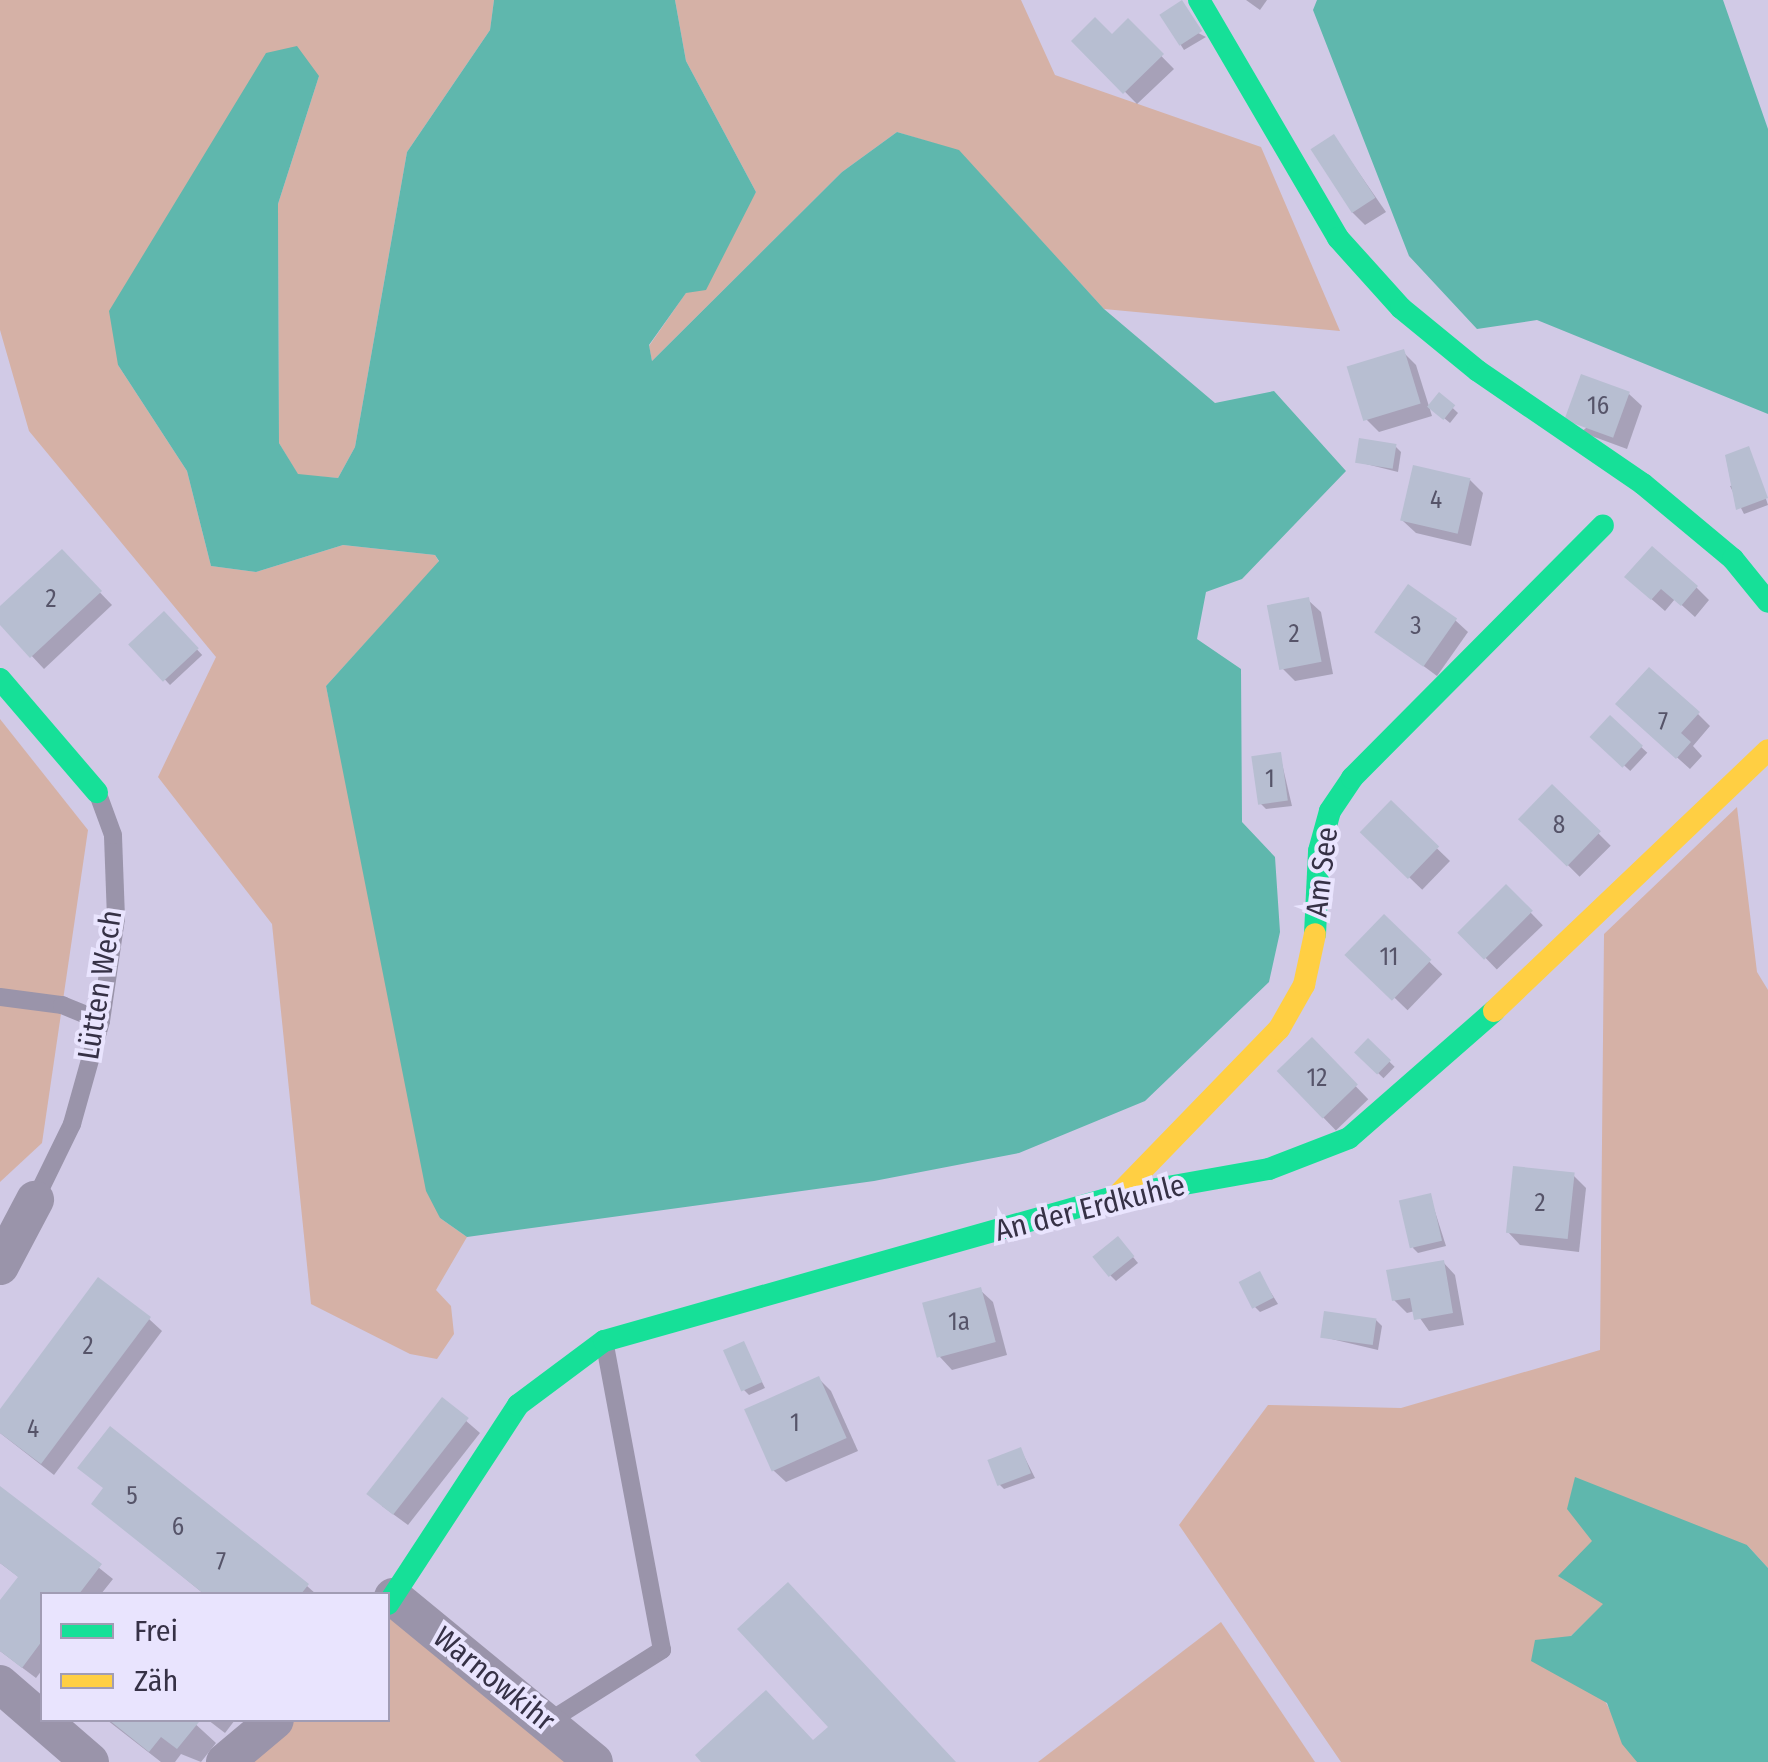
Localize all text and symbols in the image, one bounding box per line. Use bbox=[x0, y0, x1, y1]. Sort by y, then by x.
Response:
house number: 16 bbox=[1587, 391, 1609, 421]
house number: 4 bbox=[1430, 485, 1442, 515]
house number: 2 bbox=[45, 584, 57, 614]
house number: 3 bbox=[1410, 611, 1422, 641]
house number: 2 bbox=[1288, 619, 1300, 649]
house number: 7 bbox=[1658, 707, 1668, 737]
house number: 1 bbox=[1265, 764, 1275, 794]
house number: 8 bbox=[1553, 810, 1565, 840]
street label: Am See bbox=[1299, 825, 1345, 919]
street label: Lütten Wech bbox=[70, 908, 130, 1062]
house number: 11 bbox=[1379, 942, 1399, 972]
house number: 12 bbox=[1307, 1063, 1327, 1093]
street label: An der Erdkuhle bbox=[991, 1167, 1189, 1249]
house number: 2 bbox=[1534, 1188, 1546, 1218]
house number: 1a bbox=[948, 1307, 970, 1337]
house number: 2 bbox=[82, 1331, 94, 1361]
house number: 1 bbox=[790, 1408, 800, 1438]
house number: 4 bbox=[27, 1414, 39, 1444]
house number: 5 bbox=[126, 1481, 138, 1511]
house number: 6 bbox=[172, 1512, 184, 1542]
house number: 7 bbox=[216, 1547, 226, 1577]
legend bbox=[40, 1592, 390, 1722]
text: Frei bbox=[134, 1613, 178, 1649]
street label: Warnowkihr bbox=[426, 1619, 562, 1739]
text: Zäh bbox=[134, 1663, 178, 1699]

